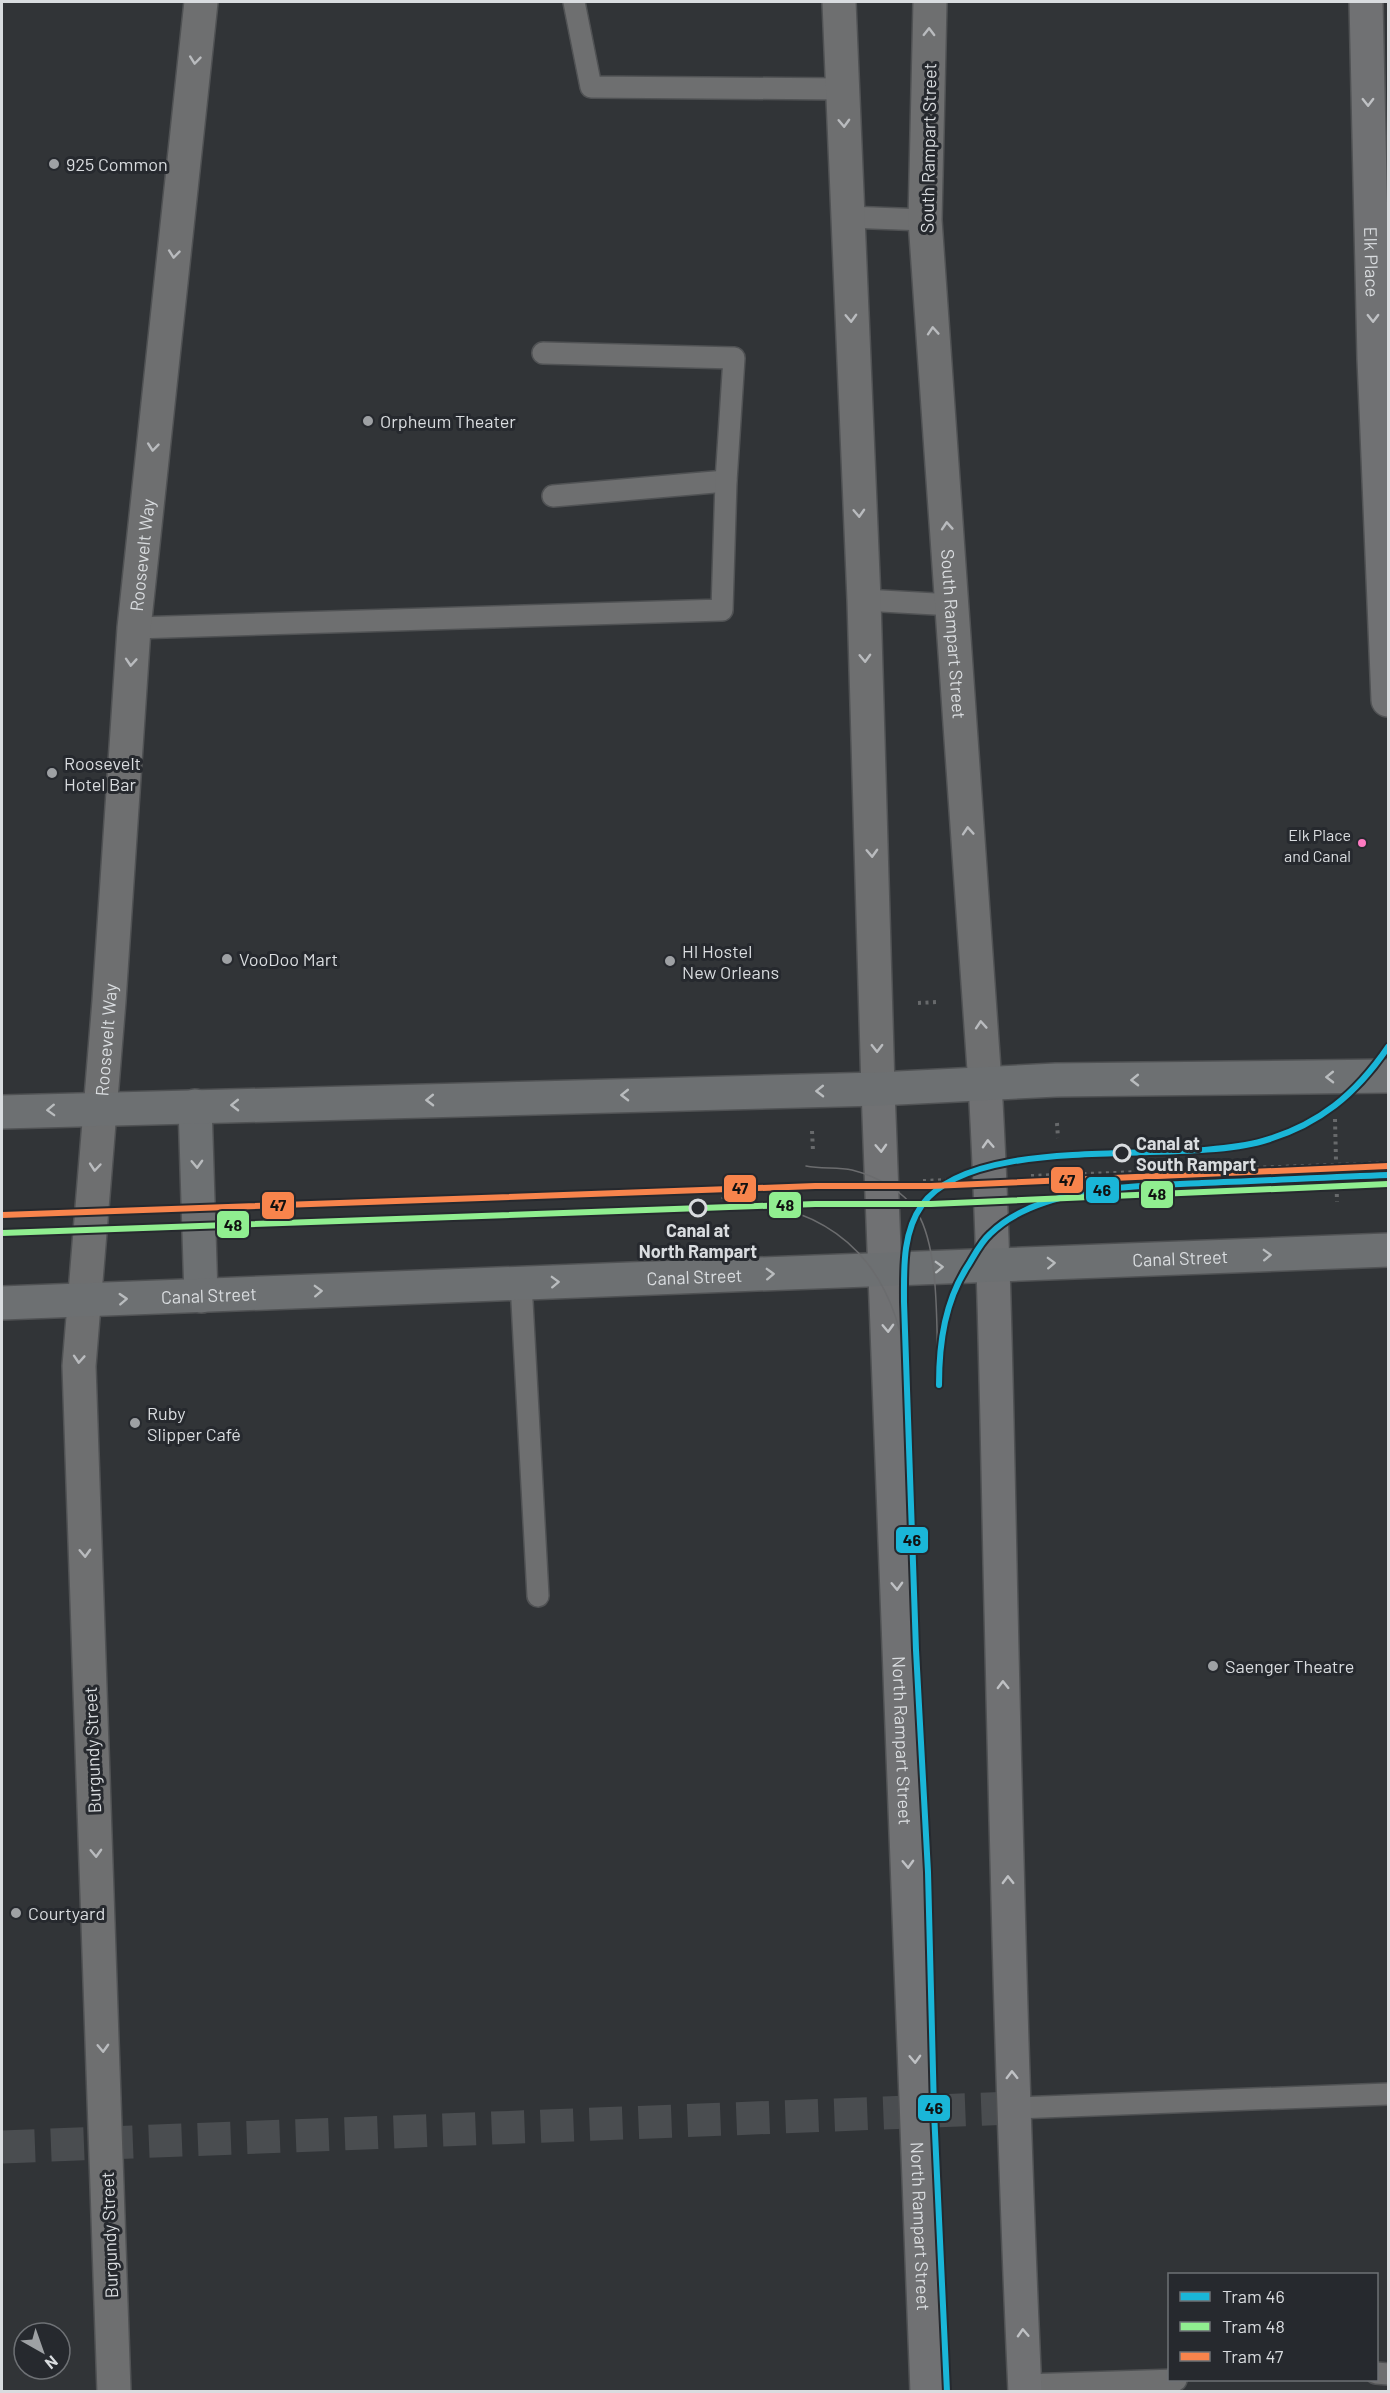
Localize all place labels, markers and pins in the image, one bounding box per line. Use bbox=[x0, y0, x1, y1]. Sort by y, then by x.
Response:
place label: 925 Common bbox=[66, 153, 168, 175]
marker: 925 Common bbox=[47, 157, 61, 171]
place label: Orpheum Theater bbox=[380, 410, 516, 432]
marker: Orpheum Theater bbox=[361, 414, 375, 428]
place label: Roosevelt Hotel Bar bbox=[64, 752, 141, 795]
marker: Roosevelt Hotel Bar bbox=[45, 766, 59, 780]
place label: Elk Place and Canal bbox=[1284, 825, 1351, 865]
marker: Elk Place and Canal bbox=[1356, 837, 1368, 849]
place label: HI Hostel New Orleans bbox=[682, 940, 779, 983]
place label: VooDoo Mart bbox=[239, 948, 338, 970]
marker: VooDoo Mart bbox=[220, 952, 234, 966]
marker: HI Hostel New Orleans bbox=[663, 954, 677, 968]
place label: Canal at South Rampart bbox=[1136, 1132, 1256, 1175]
marker: Canal at South Rampart bbox=[1113, 1144, 1131, 1162]
marker: Canal at North Rampart bbox=[689, 1199, 707, 1217]
place label: Canal at North Rampart bbox=[639, 1219, 757, 1262]
place label: Ruby Slipper Café bbox=[147, 1402, 241, 1445]
marker: Ruby Slipper Café bbox=[128, 1416, 142, 1430]
place label: Saenger Theatre bbox=[1225, 1655, 1354, 1677]
marker: Saenger Theatre bbox=[1206, 1659, 1220, 1673]
place label: Courtyard bbox=[28, 1902, 105, 1924]
marker: Courtyard bbox=[9, 1906, 23, 1920]

